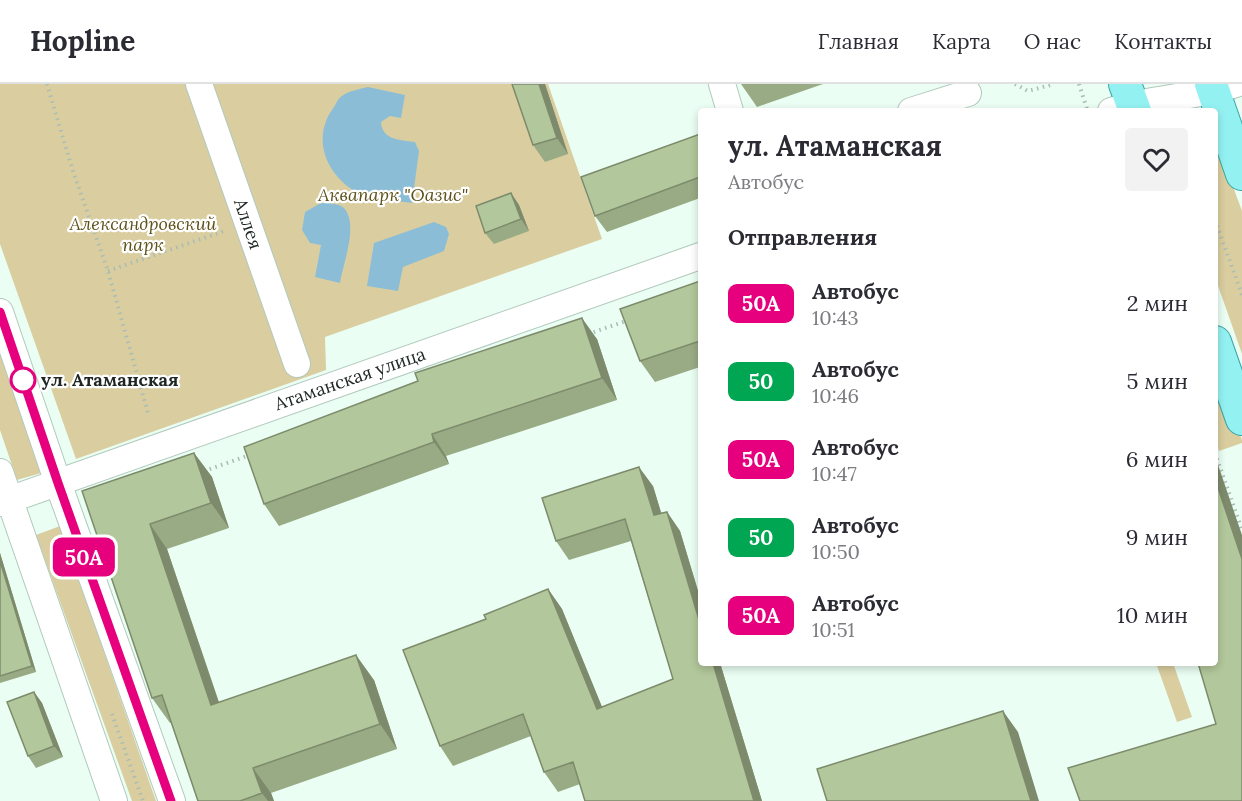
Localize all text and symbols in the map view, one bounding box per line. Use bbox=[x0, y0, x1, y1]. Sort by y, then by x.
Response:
text: Hopline bbox=[30, 23, 135, 59]
text: Главная bbox=[818, 28, 899, 55]
text: Карта bbox=[932, 28, 991, 55]
text: О нас bbox=[1024, 28, 1081, 55]
text: Контакты bbox=[1114, 28, 1212, 55]
text: ул. Атаманская bbox=[728, 128, 942, 164]
button: heart bbox=[1125, 128, 1188, 191]
text: Автобус bbox=[728, 169, 804, 194]
park label: Аквапарк "Оазис" bbox=[317, 183, 468, 206]
street label: Аллея bbox=[229, 194, 268, 252]
park label: Александровский парк bbox=[69, 212, 217, 256]
text: Отправления bbox=[728, 223, 877, 251]
text: Автобус bbox=[812, 277, 899, 305]
text: 2 мин bbox=[1127, 289, 1188, 317]
text: 50А bbox=[742, 290, 780, 317]
text: 10:43 bbox=[812, 305, 859, 330]
street label: Атаманская улица bbox=[270, 342, 428, 415]
text: Автобус bbox=[812, 355, 899, 383]
marker: ул. Атаманская bbox=[10, 367, 36, 393]
text: 5 мин bbox=[1127, 367, 1188, 395]
place label: ул. Атаманская bbox=[41, 368, 179, 391]
text: 50 bbox=[749, 368, 773, 395]
text: 10:46 bbox=[812, 383, 859, 408]
text: Автобус bbox=[812, 433, 899, 461]
text: 6 мин bbox=[1126, 445, 1188, 473]
text: 50А bbox=[742, 446, 780, 473]
text: 10:47 bbox=[812, 461, 857, 486]
text: Автобус bbox=[812, 511, 899, 539]
text: 9 мин bbox=[1126, 523, 1188, 551]
text: 50 bbox=[749, 524, 773, 551]
line badge: 50А bbox=[50, 538, 118, 576]
text: 10:50 bbox=[812, 539, 860, 564]
text: 50А bbox=[65, 544, 103, 571]
text: Автобус bbox=[812, 589, 899, 617]
text: 10 мин bbox=[1117, 601, 1188, 629]
text: 50А bbox=[742, 602, 780, 629]
text: 10:51 bbox=[812, 617, 855, 642]

